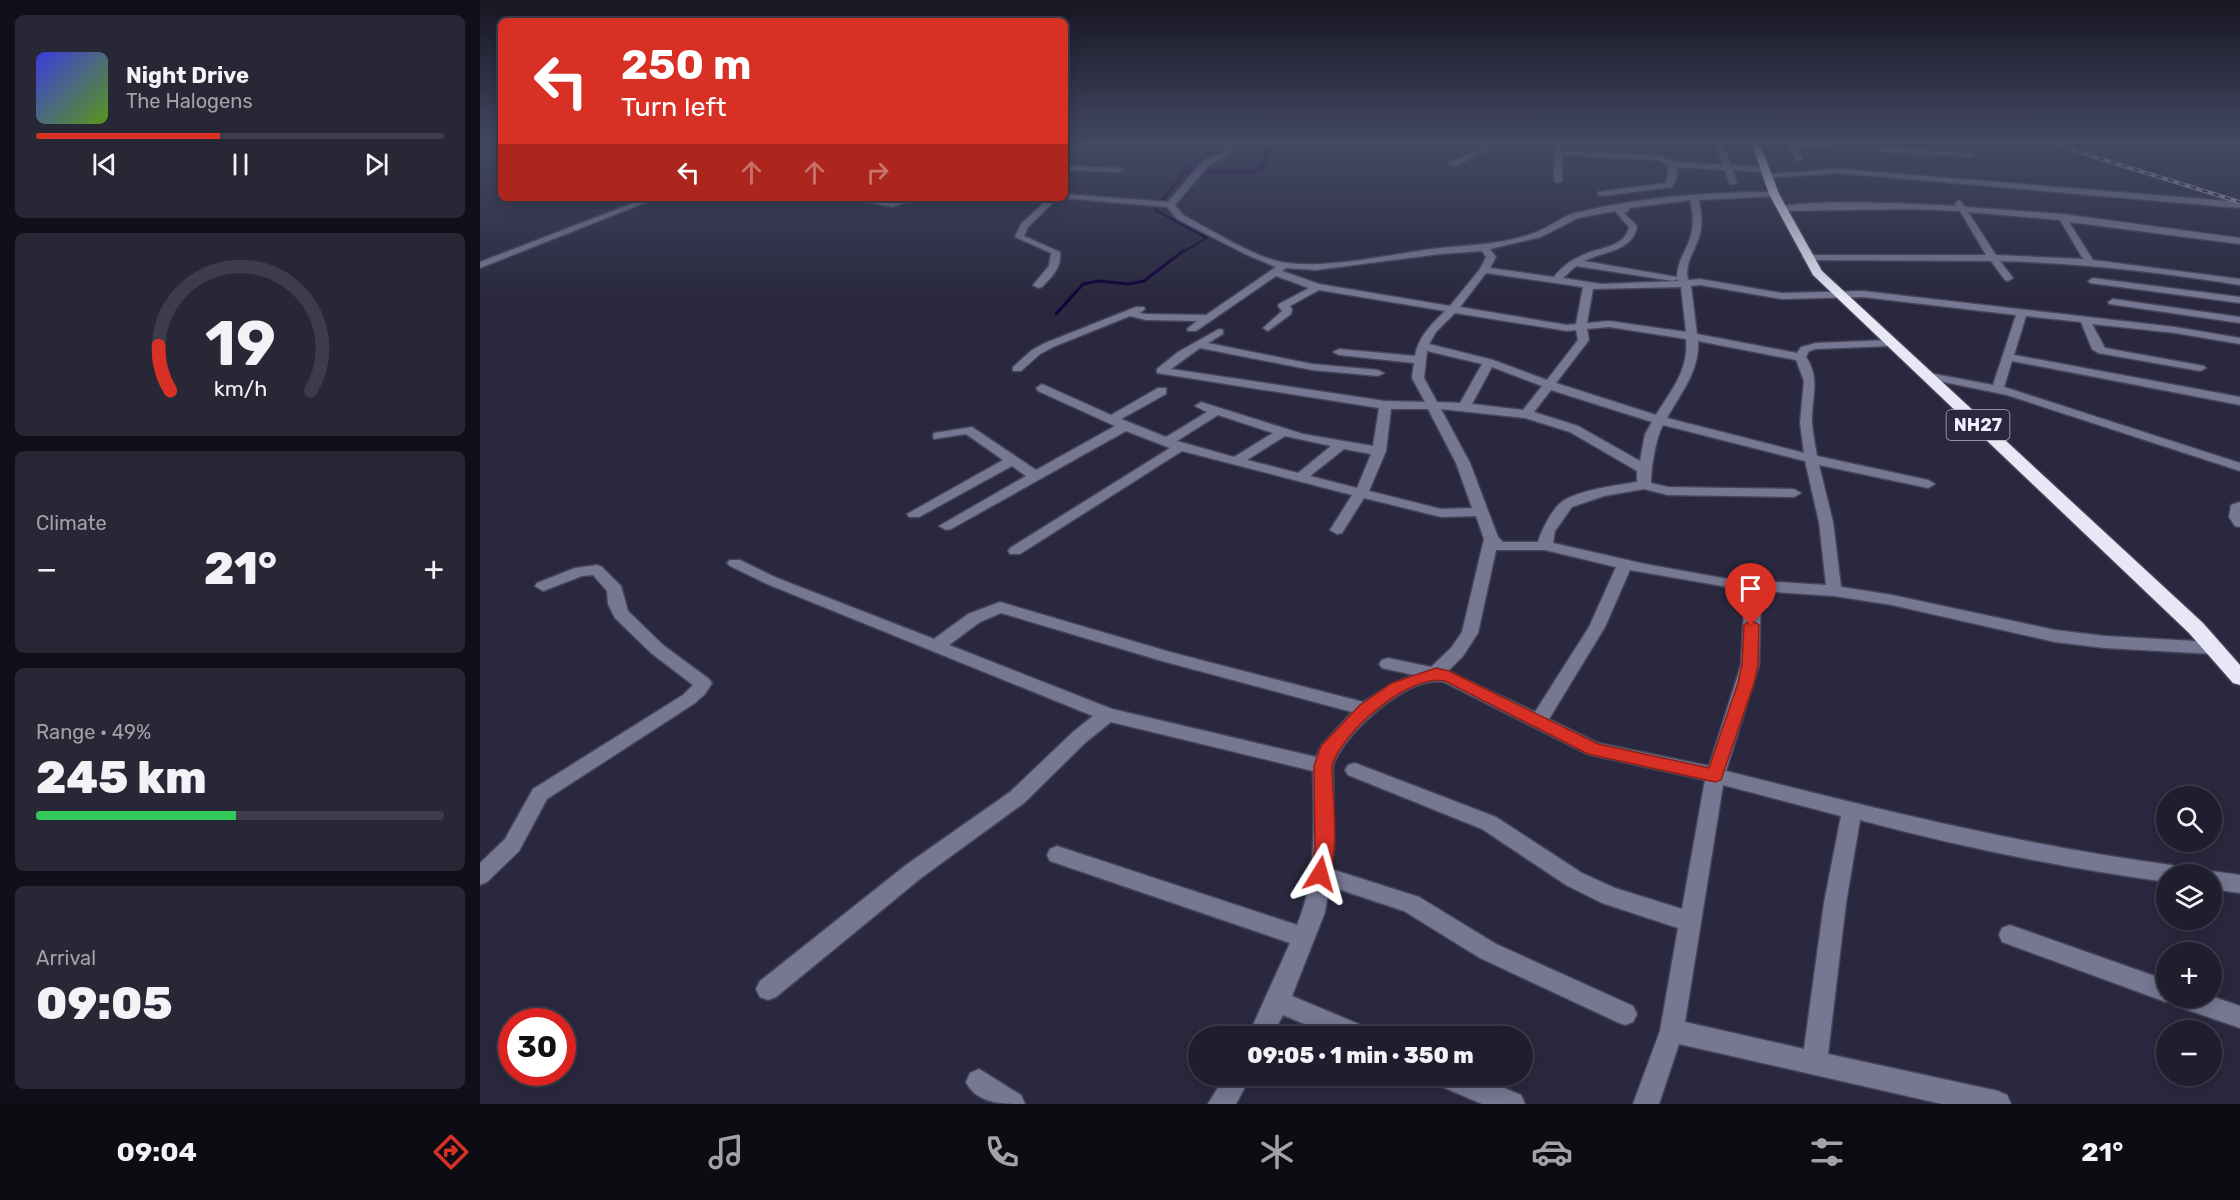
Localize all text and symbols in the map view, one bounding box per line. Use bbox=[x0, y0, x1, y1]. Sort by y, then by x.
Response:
text: 250 m bbox=[621, 40, 751, 90]
icon: left bbox=[522, 42, 600, 120]
text: Night Drive bbox=[126, 62, 249, 89]
text: The Halogens bbox=[126, 89, 253, 113]
text: Turn left bbox=[621, 91, 726, 123]
icon: previous bbox=[88, 148, 121, 181]
icon: pause bbox=[224, 148, 257, 181]
icon: next bbox=[360, 148, 393, 181]
icon: left bbox=[672, 156, 705, 189]
icon: ahead bbox=[735, 156, 768, 189]
icon: ahead bbox=[798, 156, 831, 189]
icon: right bbox=[861, 156, 894, 189]
text: 19 bbox=[204, 307, 276, 381]
text: km/h bbox=[213, 377, 267, 402]
road number: NH27 bbox=[1946, 410, 2010, 440]
text: Climate bbox=[36, 511, 107, 535]
text: 21° bbox=[204, 542, 277, 595]
text: − bbox=[36, 549, 57, 588]
text: + bbox=[423, 549, 444, 588]
pin bbox=[1725, 563, 1776, 625]
icon: arrive bbox=[1734, 572, 1767, 605]
text: Range · 49% bbox=[36, 720, 151, 744]
text: 245 km bbox=[36, 751, 207, 804]
map controls bbox=[2156, 786, 2222, 1086]
button: search bbox=[2156, 786, 2222, 852]
position arrow bbox=[1288, 842, 1352, 906]
button: layers bbox=[2156, 864, 2222, 930]
button: + bbox=[2156, 942, 2222, 1008]
text: Arrival bbox=[36, 946, 96, 970]
text: 09:05 bbox=[36, 977, 173, 1030]
speed limit sign: 30 bbox=[498, 1008, 576, 1086]
button: − bbox=[2156, 1020, 2222, 1086]
text: 09:05 · 1 min · 350 m bbox=[1247, 1042, 1474, 1069]
icon: directions bbox=[430, 1131, 472, 1173]
icon: music bbox=[705, 1131, 747, 1173]
icon: phone bbox=[981, 1131, 1023, 1173]
icon: climate bbox=[1256, 1131, 1298, 1173]
icon: car bbox=[1531, 1131, 1573, 1173]
icon: filters bbox=[1806, 1131, 1848, 1173]
text: 09:04 bbox=[117, 1136, 197, 1168]
text: 21° bbox=[2081, 1136, 2123, 1168]

